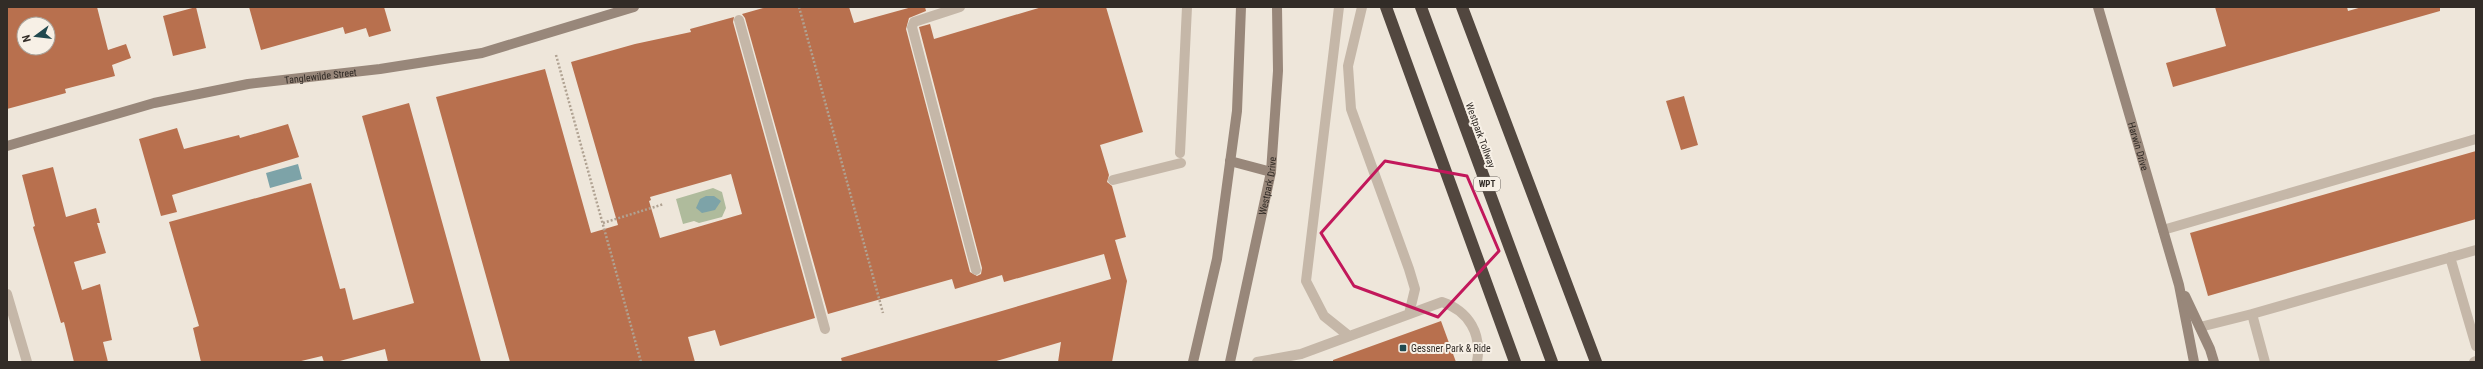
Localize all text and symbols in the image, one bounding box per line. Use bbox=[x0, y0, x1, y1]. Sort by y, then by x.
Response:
north arrow bbox=[16, 16, 56, 56]
text: N bbox=[20, 33, 34, 43]
street label: Tanglewilde Street bbox=[284, 67, 357, 86]
street label: Westpark Tollway bbox=[1464, 101, 1497, 169]
street label: Harwin Drive bbox=[2126, 121, 2150, 172]
street label: Westpark Drive bbox=[1257, 156, 1278, 216]
road number: WPT bbox=[1474, 177, 1500, 191]
marker: Gessner Park & Ride bbox=[1398, 343, 1408, 353]
place label: Gessner Park & Ride bbox=[1411, 343, 1491, 354]

